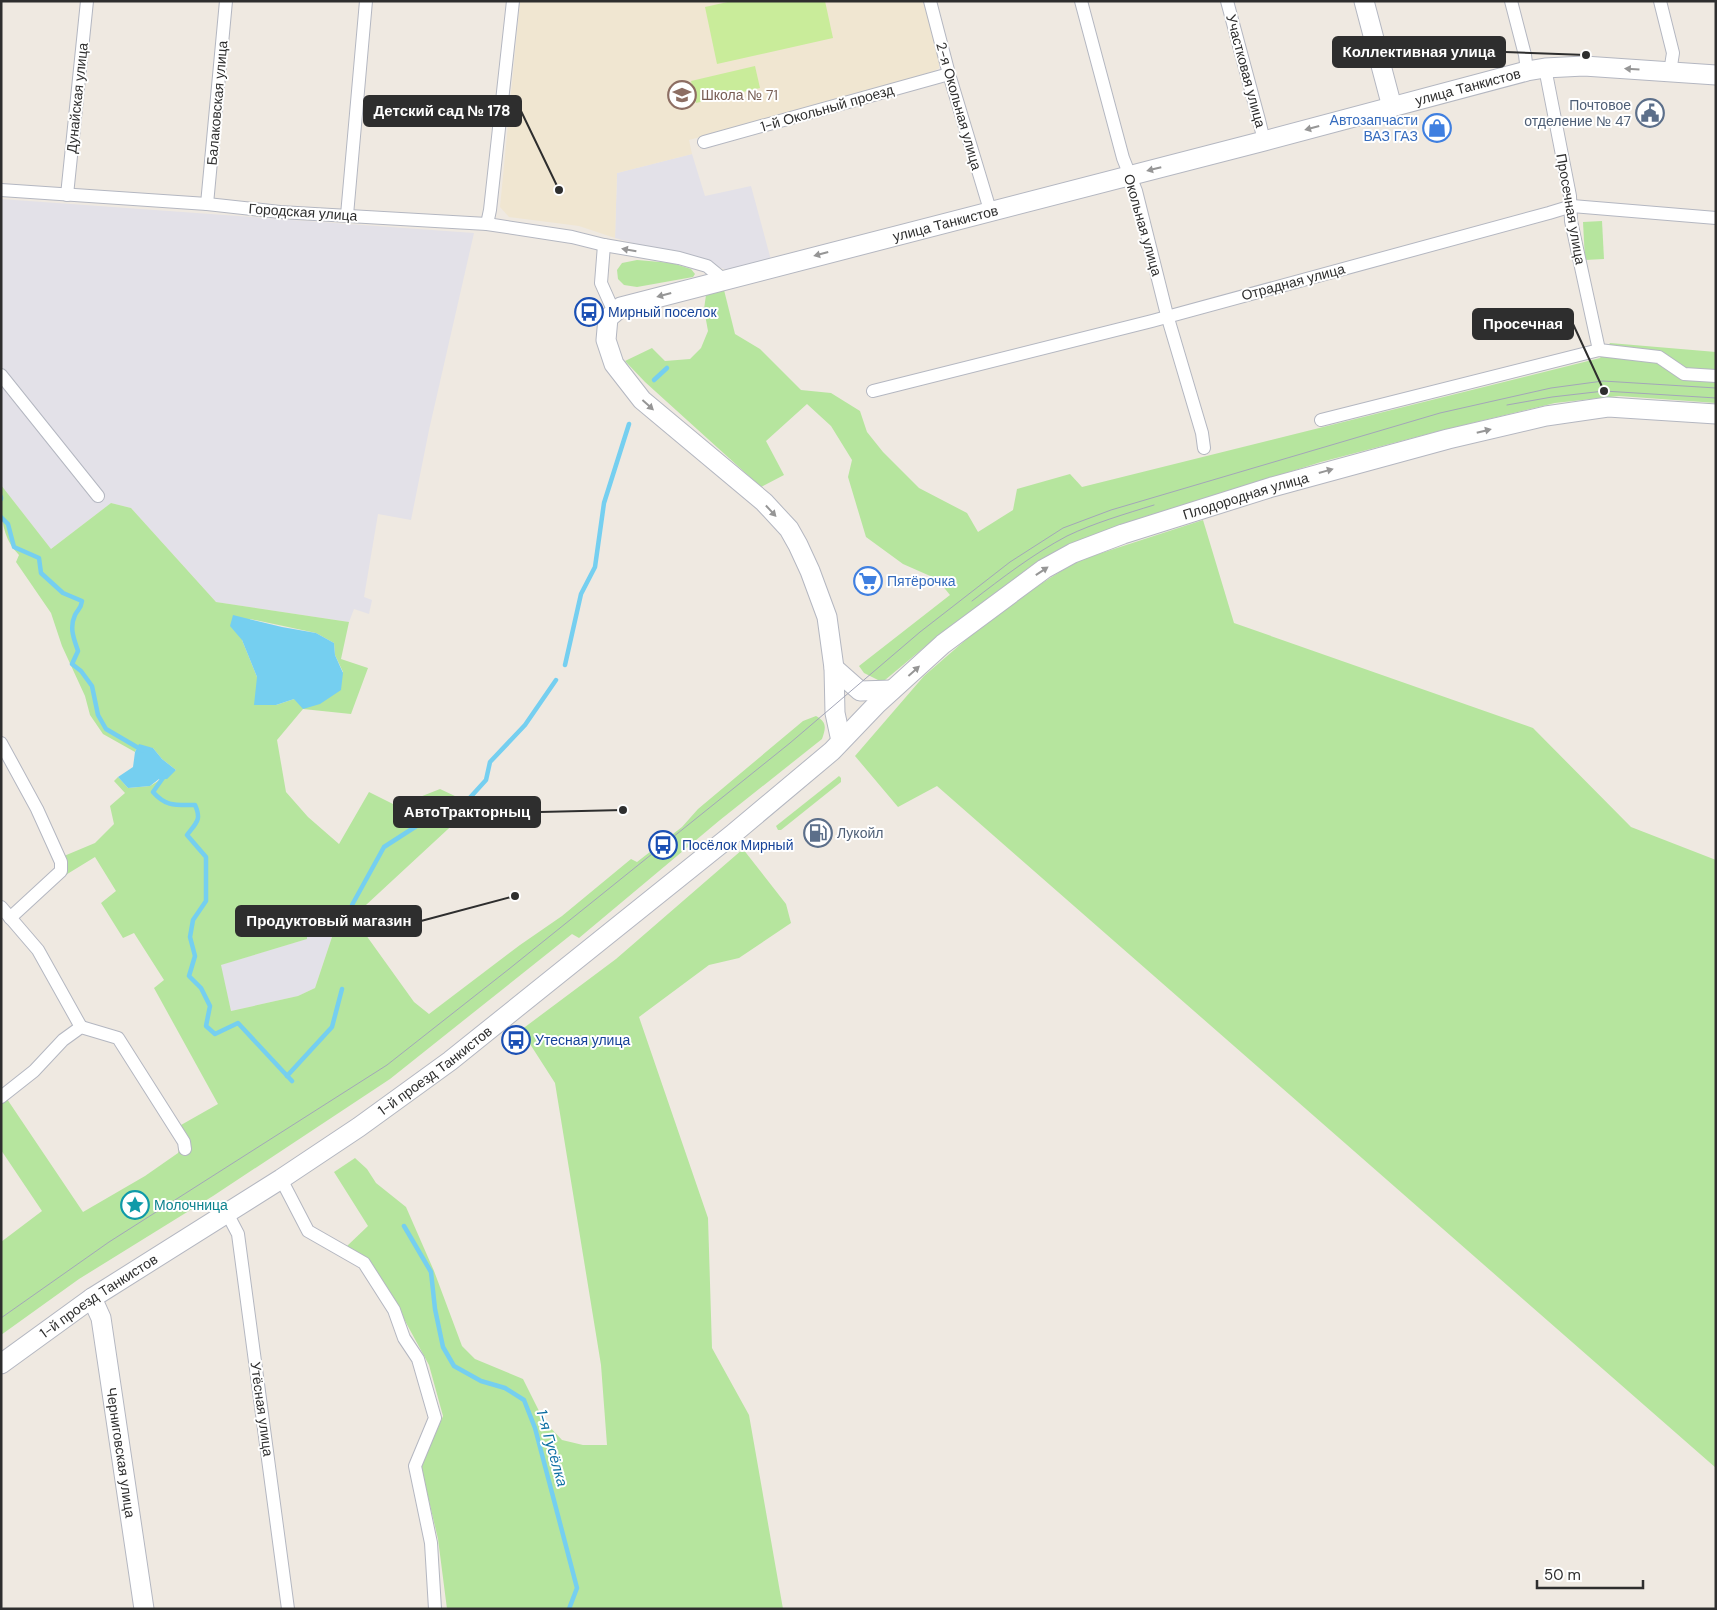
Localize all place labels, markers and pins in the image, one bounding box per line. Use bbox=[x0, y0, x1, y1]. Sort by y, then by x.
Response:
callout: Коллективная улица bbox=[1333, 37, 1505, 67]
school or university icon: Школа № 71 bbox=[667, 80, 697, 110]
place label: Школа № 71 bbox=[701, 86, 778, 104]
callout: Детский сад № 178 bbox=[364, 96, 521, 126]
place label: Почтовое отделение № 47 bbox=[1524, 96, 1631, 130]
public building icon: Почтовое отделение № 47 bbox=[1635, 98, 1665, 128]
place label: Автозапчасти ВАЗ ГАЗ bbox=[1330, 111, 1418, 145]
shop icon: Автозапчасти ВАЗ ГАЗ bbox=[1422, 113, 1452, 143]
bus stop icon: Мирный поселок bbox=[574, 297, 604, 327]
place label: Мирный поселок bbox=[608, 303, 717, 321]
callout: Просечная bbox=[1473, 309, 1573, 339]
supermarket icon: Пятёрочка bbox=[853, 566, 883, 596]
place label: Пятёрочка bbox=[887, 572, 956, 590]
callout: АвтоТракторныц bbox=[394, 797, 540, 827]
fuel station icon: Лукойл bbox=[803, 818, 833, 848]
place label: Лукойл bbox=[837, 824, 883, 842]
bus stop icon: Посёлок Мирный bbox=[648, 830, 678, 860]
place label: Посёлок Мирный bbox=[682, 836, 793, 854]
callout: Продуктовый магазин bbox=[236, 906, 421, 936]
bus stop icon: Утесная улица bbox=[501, 1025, 531, 1055]
place label: Утесная улица bbox=[535, 1031, 630, 1049]
place icon: Молочница bbox=[120, 1190, 150, 1220]
place label: Молочница bbox=[154, 1196, 228, 1214]

